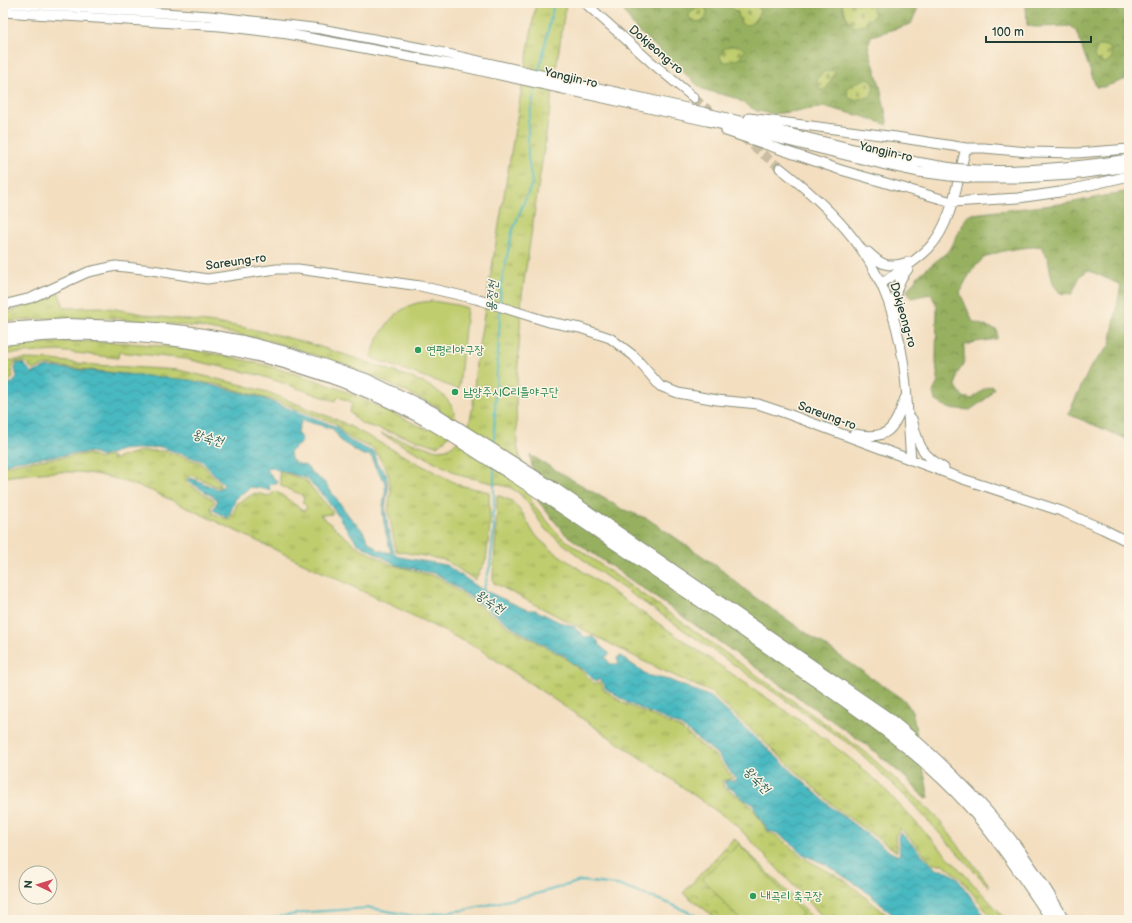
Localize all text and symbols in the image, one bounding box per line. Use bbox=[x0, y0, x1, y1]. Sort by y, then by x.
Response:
scale bar bbox=[986, 18, 1091, 44]
street label: Dokjeong-ro bbox=[626, 22, 686, 78]
text: 100 m bbox=[992, 25, 1024, 40]
street label: Yangjin-ro bbox=[542, 64, 599, 91]
street label: Yangjin-ro bbox=[857, 138, 914, 165]
street label: Sareung-ro bbox=[205, 250, 267, 274]
water label: 용정천 bbox=[483, 278, 501, 312]
street label: Dokjeong-ro bbox=[887, 281, 920, 350]
place label: 연평리야구장 bbox=[426, 343, 484, 358]
marker: 연평리야구장 bbox=[413, 345, 423, 355]
place label: 남양주시C리틀야구단 bbox=[463, 385, 559, 400]
marker: 남양주시C리틀야구단 bbox=[450, 387, 460, 397]
street label: Sareung-ro bbox=[796, 399, 858, 434]
water label: 왕숙천 bbox=[191, 426, 227, 450]
water label: 왕숙천 bbox=[472, 587, 509, 618]
water label: 왕숙천 bbox=[740, 763, 775, 798]
north arrow bbox=[18, 865, 58, 905]
text: N bbox=[22, 880, 35, 889]
place label: 내곡리 축구장 bbox=[761, 889, 823, 904]
marker: 내곡리 축구장 bbox=[748, 891, 758, 901]

